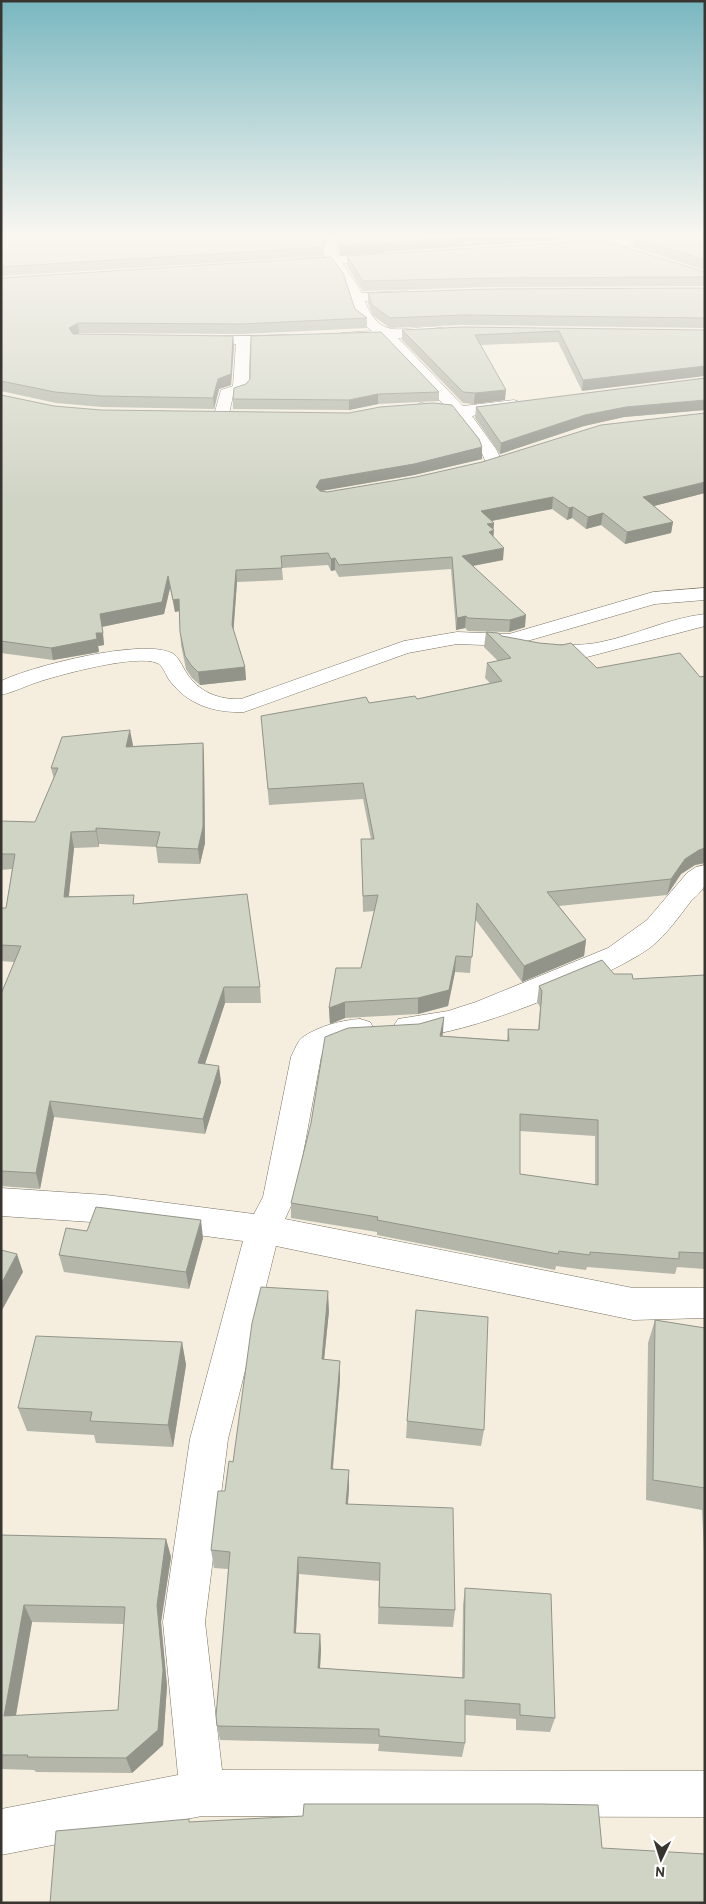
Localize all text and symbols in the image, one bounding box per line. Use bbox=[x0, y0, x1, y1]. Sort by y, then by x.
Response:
north arrow bbox=[636, 1834, 686, 1884]
text: N bbox=[655, 1862, 666, 1879]

